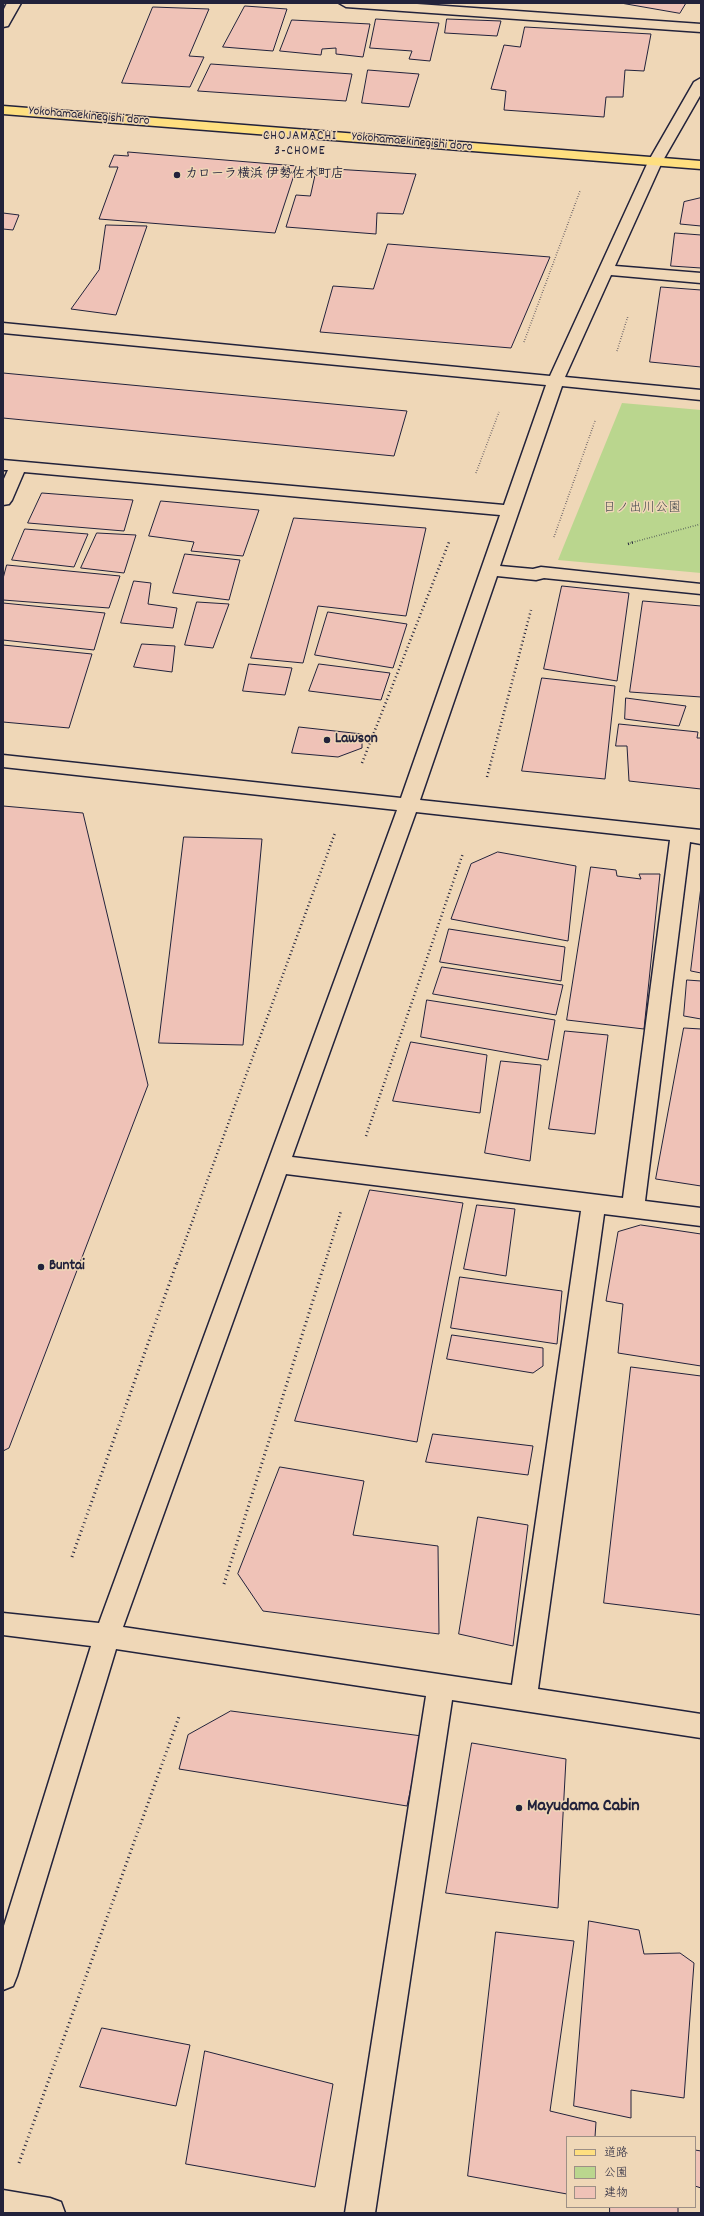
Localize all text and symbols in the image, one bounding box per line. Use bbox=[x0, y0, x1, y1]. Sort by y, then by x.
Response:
street label: Yokohamaekinegishi doro bbox=[28, 104, 150, 130]
district label: CHOJAMACHI 3-CHOME bbox=[263, 129, 337, 160]
street label: Yokohamaekinegishi doro bbox=[351, 130, 473, 156]
place label: カローラ横浜 伊勢佐木町店 bbox=[185, 167, 344, 183]
marker: カローラ横浜 伊勢佐木町店 bbox=[172, 170, 182, 180]
park label: 日ノ出川公園 bbox=[603, 501, 681, 517]
place label: Lawson bbox=[335, 731, 378, 749]
marker: Lawson bbox=[322, 735, 332, 745]
place label: Buntai bbox=[49, 1258, 85, 1276]
marker: Buntai bbox=[36, 1262, 46, 1272]
place label: Mayudama Cabin bbox=[527, 1797, 640, 1819]
marker: Mayudama Cabin bbox=[514, 1803, 524, 1813]
legend bbox=[566, 2136, 696, 2208]
text: 道路 bbox=[604, 2145, 628, 2162]
text: 公園 bbox=[604, 2165, 628, 2182]
text: 建物 bbox=[604, 2185, 628, 2202]

